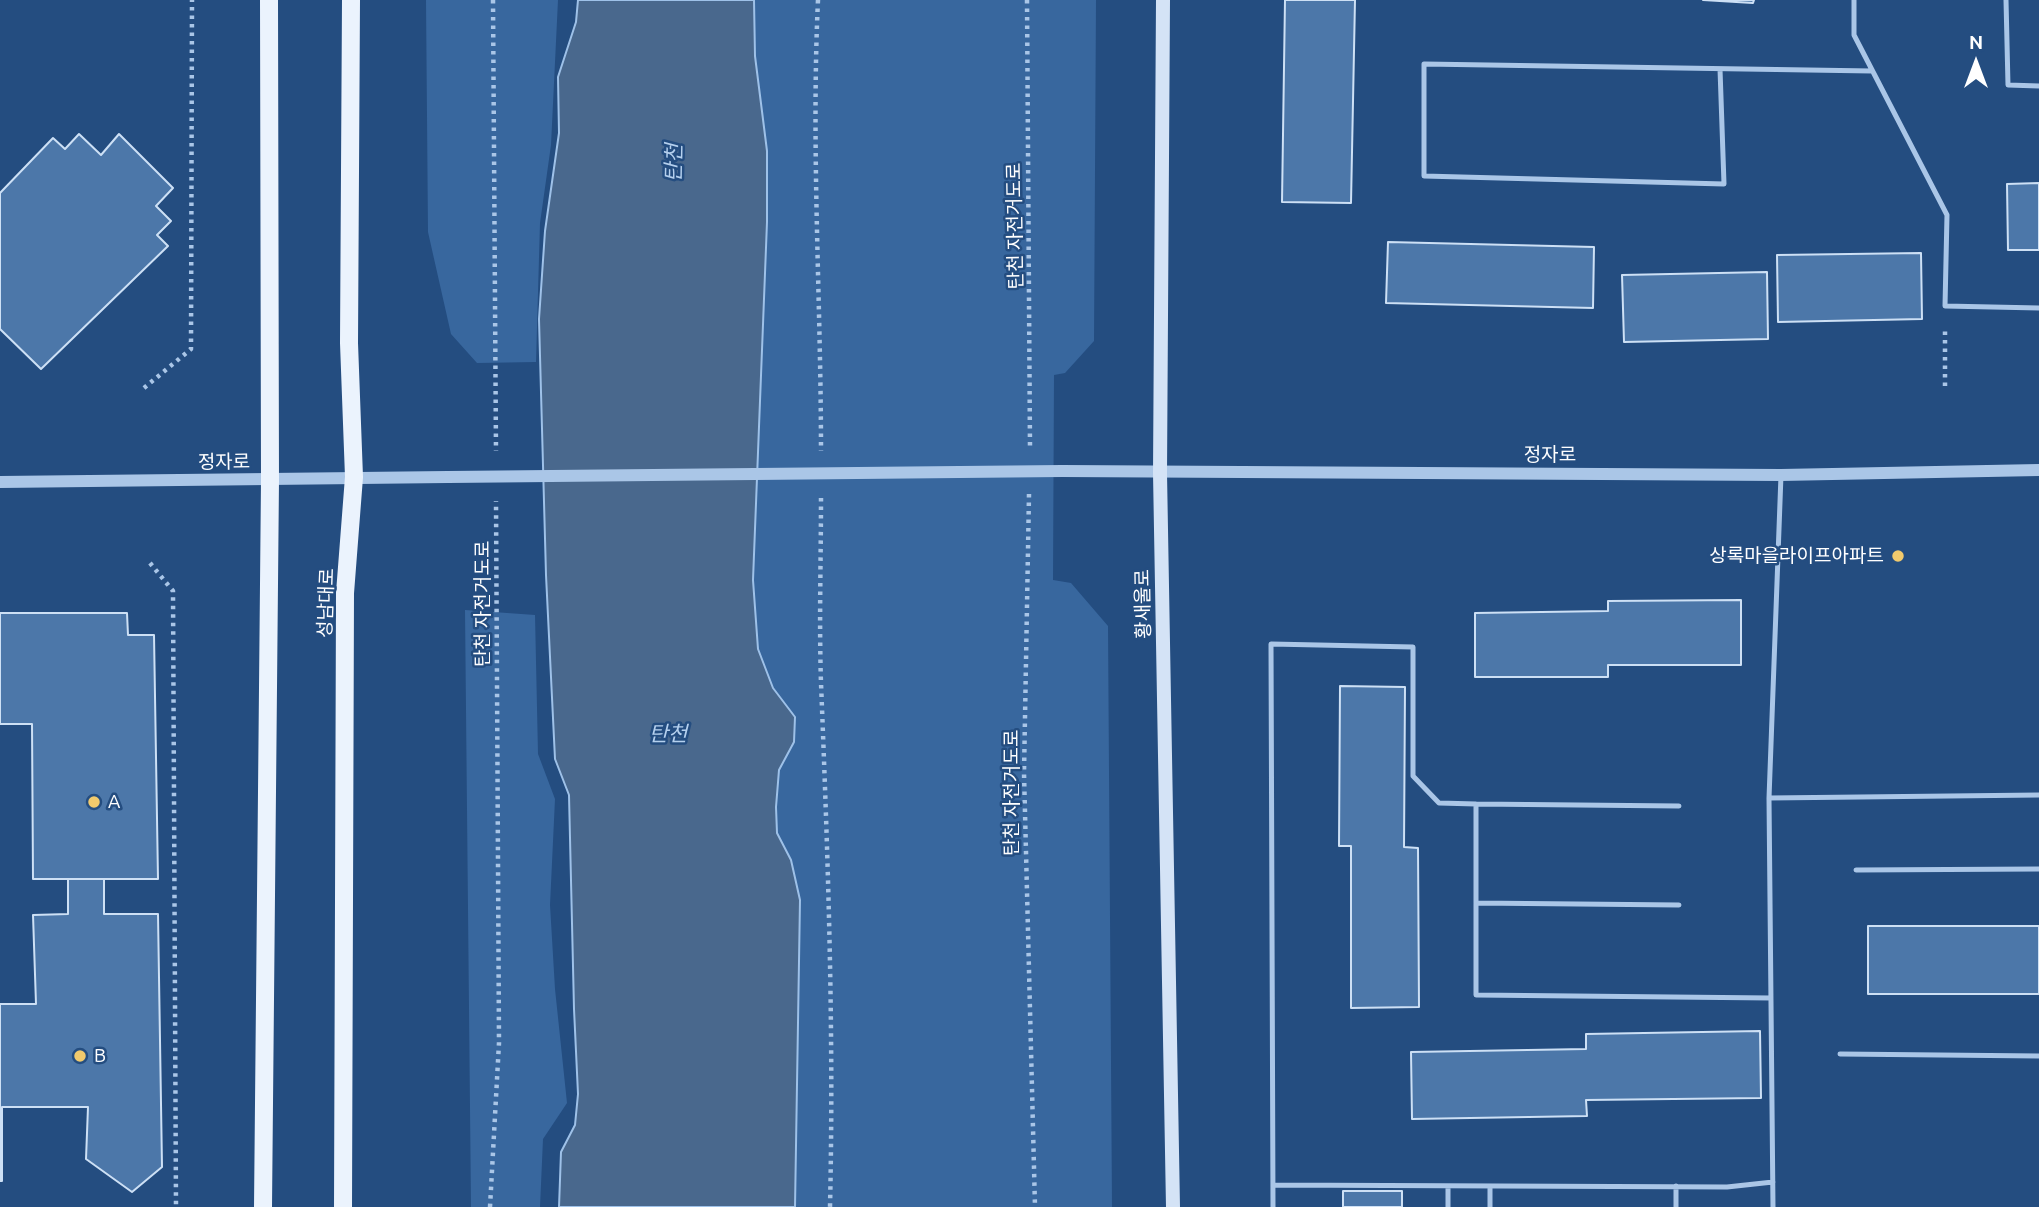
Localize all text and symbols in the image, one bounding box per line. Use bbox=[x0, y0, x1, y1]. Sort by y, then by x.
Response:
north arrow bbox=[1941, 28, 2011, 98]
text: N bbox=[1969, 31, 1983, 53]
water label: 탄천 bbox=[661, 143, 687, 183]
street label: 탄천 자전거도로 bbox=[1002, 162, 1028, 290]
street label: 정자로 bbox=[1524, 444, 1576, 466]
street label: 정자로 bbox=[198, 450, 250, 474]
street label: 탄천 자전거도로 bbox=[472, 541, 494, 667]
place label: 상록마을라이프아파트 bbox=[1709, 545, 1884, 567]
marker: 상록마을라이프아파트 bbox=[1890, 548, 1906, 564]
street label: 성남대로 bbox=[313, 568, 339, 638]
street label: 황새울로 bbox=[1131, 569, 1155, 639]
water label: 탄천 bbox=[649, 721, 687, 747]
street label: 탄천 자전거도로 bbox=[1001, 730, 1023, 856]
place label: A bbox=[108, 791, 120, 813]
marker: A bbox=[86, 794, 102, 810]
place label: B bbox=[94, 1045, 106, 1067]
marker: B bbox=[72, 1048, 88, 1064]

